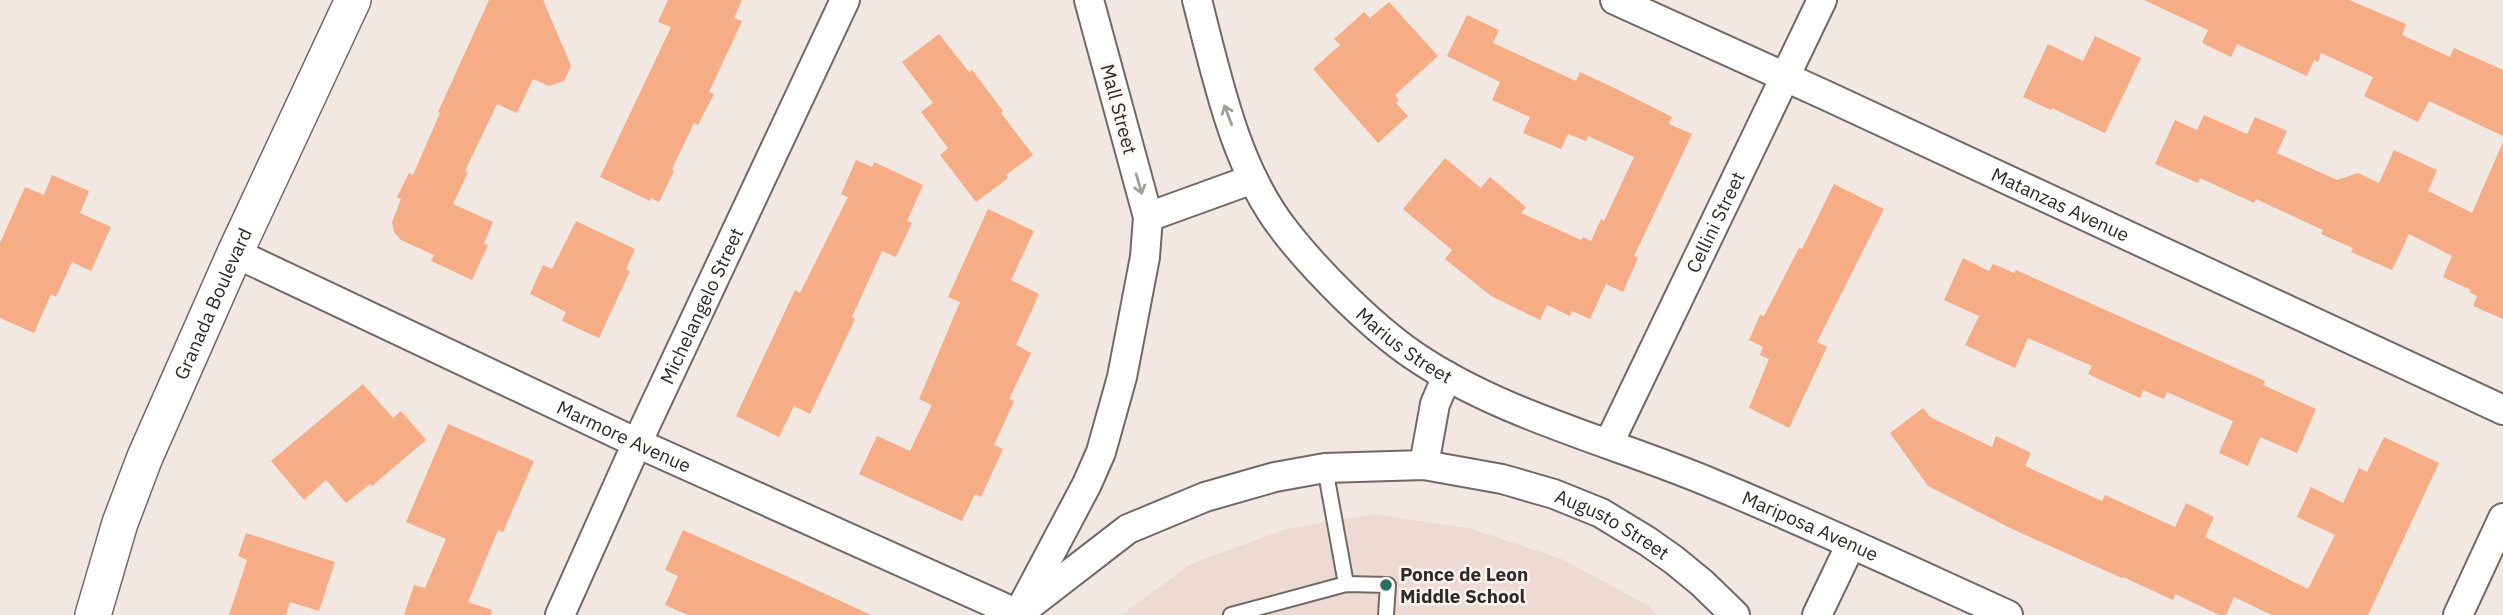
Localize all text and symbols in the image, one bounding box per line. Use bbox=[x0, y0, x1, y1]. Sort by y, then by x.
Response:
street label: Mall Street bbox=[1095, 61, 1143, 157]
one-way arrow bbox=[1221, 105, 1234, 127]
street label: Matanzas Avenue bbox=[1988, 162, 2133, 247]
street label: Cellini Street bbox=[1681, 168, 1750, 277]
one-way arrow bbox=[1133, 172, 1146, 195]
street label: Granada Boulevard bbox=[169, 224, 257, 383]
street label: Michelangelo Street bbox=[654, 224, 748, 388]
street label: Marius Street bbox=[1351, 302, 1457, 389]
street label: Marmore Avenue bbox=[553, 395, 695, 478]
street label: Augusto Street bbox=[1552, 484, 1674, 565]
street label: Mariposa Avenue bbox=[1739, 485, 1882, 566]
place label: Ponce de Leon Middle School bbox=[1400, 562, 1528, 608]
marker: Ponce de Leon Middle School bbox=[1378, 577, 1394, 593]

